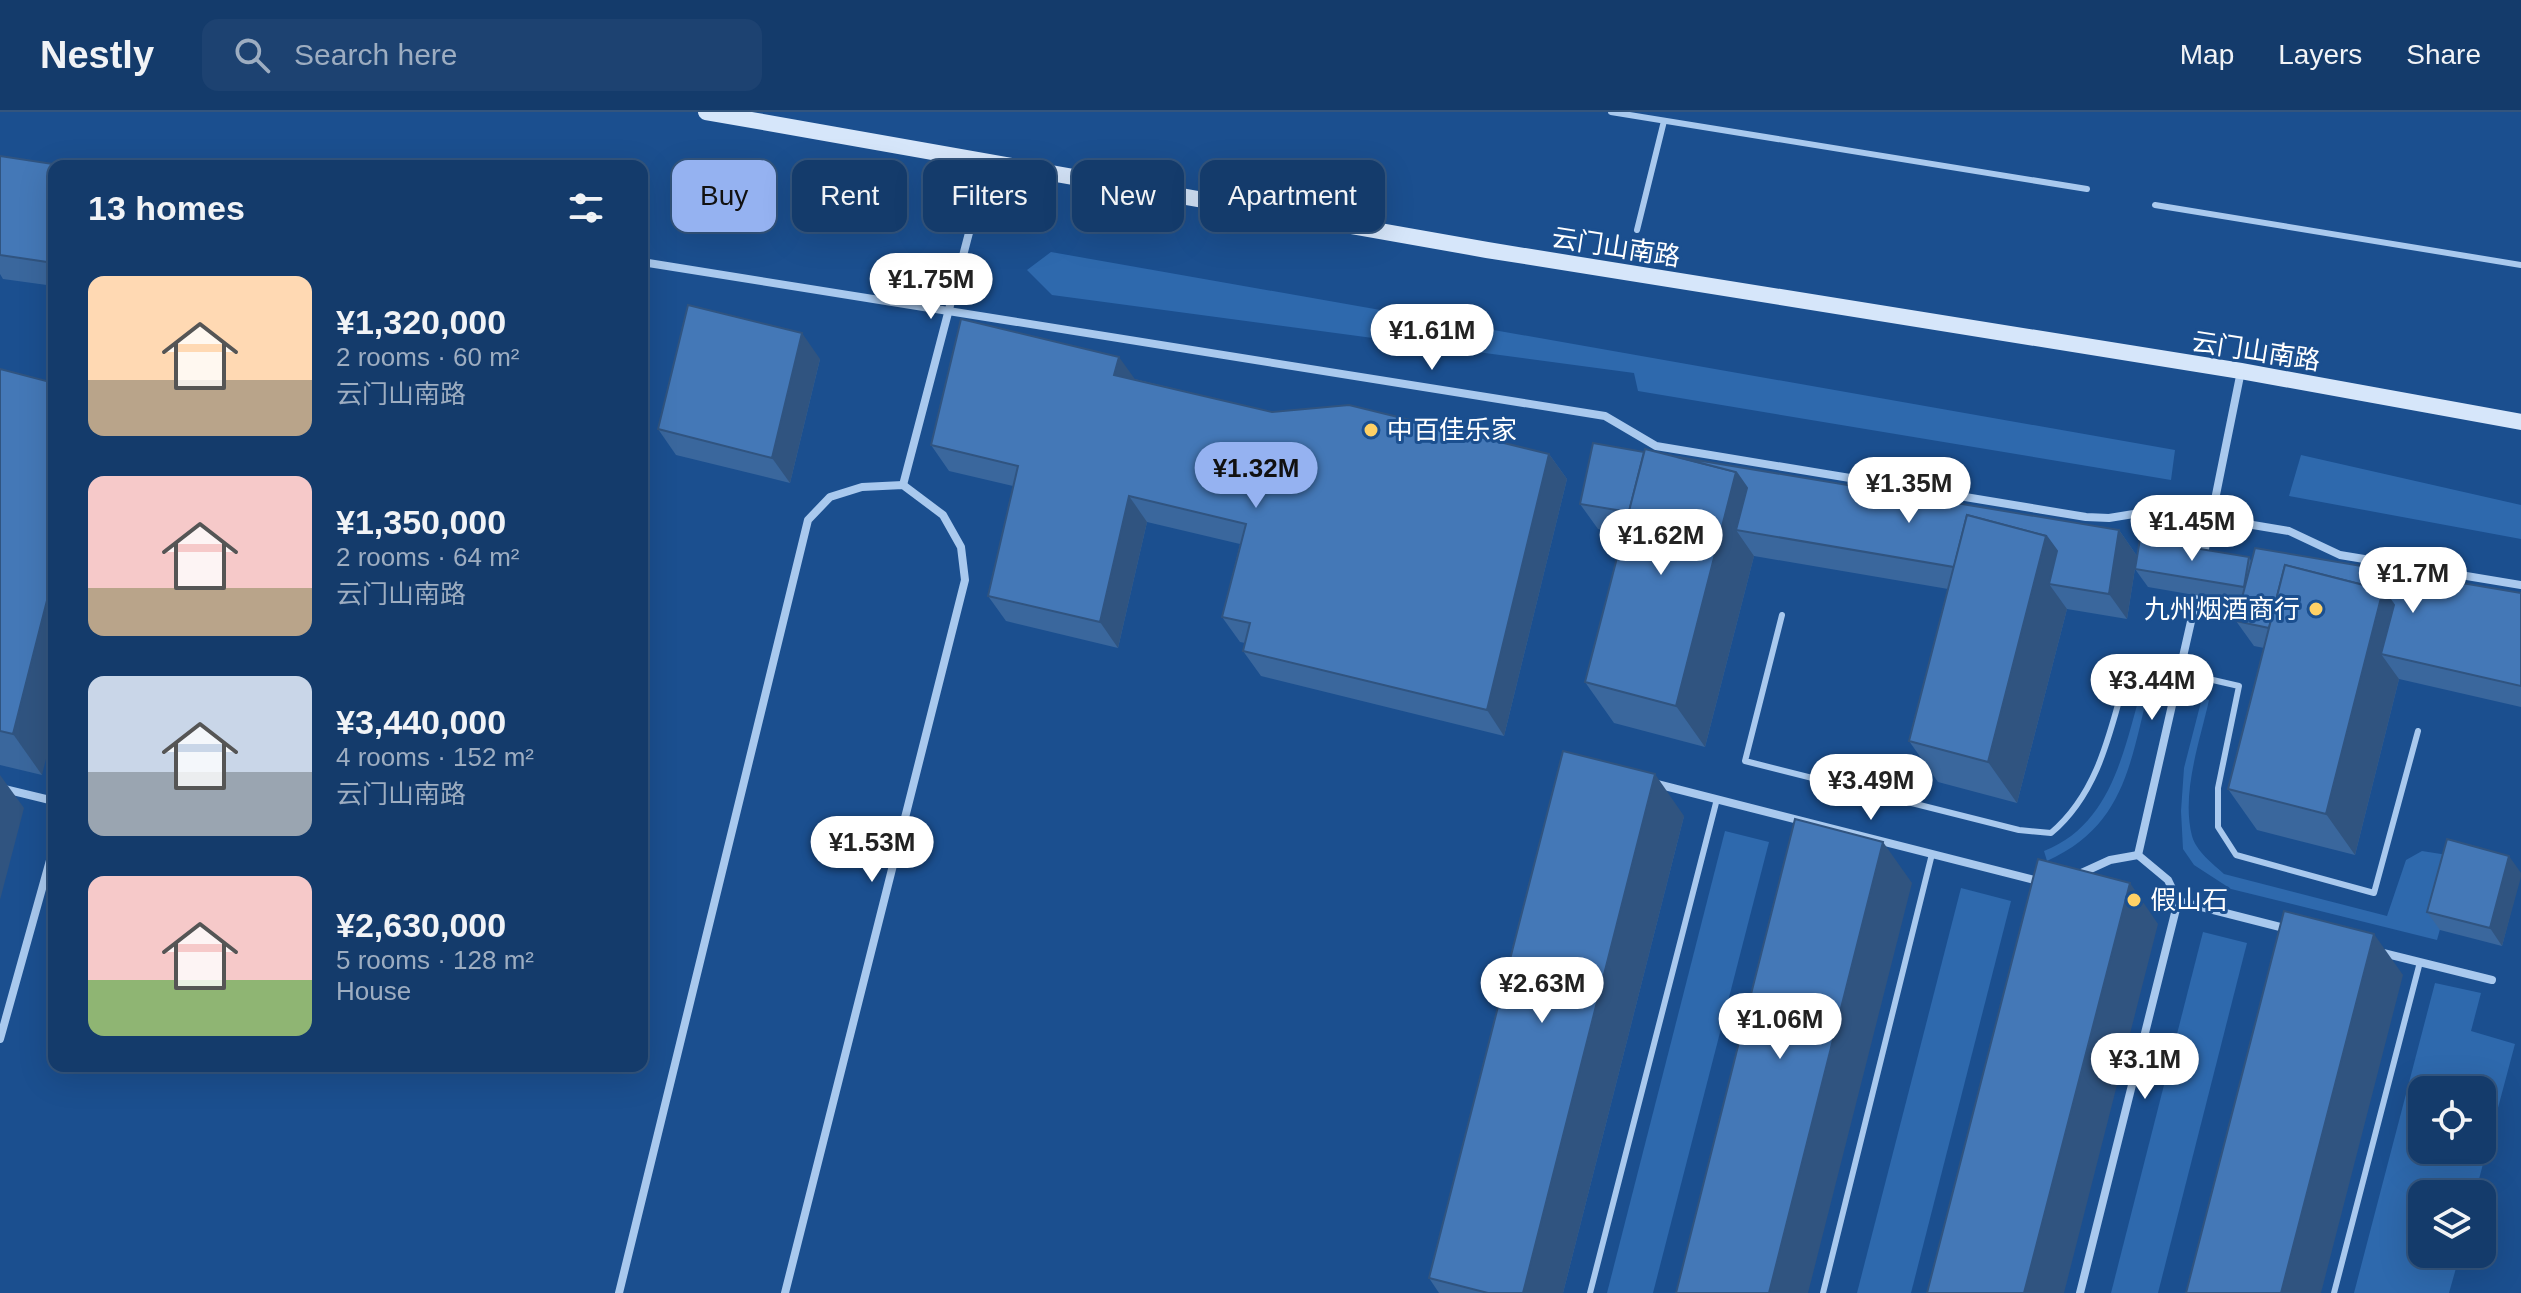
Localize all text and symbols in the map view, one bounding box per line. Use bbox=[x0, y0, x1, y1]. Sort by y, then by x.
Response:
search box bbox=[202, 19, 762, 91]
icon: search bbox=[230, 33, 274, 77]
text: Nestly bbox=[40, 34, 154, 76]
text: Search here bbox=[294, 38, 458, 71]
text: Map bbox=[2180, 39, 2234, 70]
text: Layers bbox=[2278, 39, 2362, 70]
text: Share bbox=[2406, 39, 2481, 70]
chip: Buy bbox=[672, 160, 776, 232]
chip: Rent bbox=[792, 160, 907, 232]
chip: Filters bbox=[923, 160, 1056, 232]
chip: New bbox=[1072, 160, 1184, 232]
chip: Apartment bbox=[1200, 160, 1385, 232]
icon: filters bbox=[564, 186, 608, 230]
text: 13 homes bbox=[88, 189, 245, 227]
street label: 云门山南路 bbox=[1549, 222, 1683, 272]
pin: ¥1.75M bbox=[866, 253, 996, 321]
text: ¥1.75M bbox=[888, 264, 974, 294]
text: ¥1,320,000 bbox=[336, 303, 506, 341]
pin: ¥1.61M bbox=[1367, 304, 1497, 372]
icon: home bbox=[152, 308, 248, 404]
text: ¥1.61M bbox=[1389, 315, 1475, 345]
street label: 云门山南路 bbox=[2189, 326, 2323, 376]
text: 2 rooms · 60 m² bbox=[336, 342, 520, 372]
text: 云门山南路 bbox=[336, 379, 466, 409]
place label: 中百佳乐家 bbox=[1387, 415, 1517, 445]
marker: 中百佳乐家 bbox=[1362, 421, 1380, 439]
pin: ¥1.32M bbox=[1191, 442, 1321, 510]
text: ¥1.32M bbox=[1213, 453, 1299, 483]
pin: ¥1.35M bbox=[1844, 457, 1974, 525]
text: ¥1.35M bbox=[1866, 468, 1952, 498]
pin: ¥1.45M bbox=[2127, 495, 2257, 563]
text: ¥1,350,000 bbox=[336, 503, 506, 541]
text: ¥1.45M bbox=[2149, 506, 2235, 536]
icon: home bbox=[152, 508, 248, 604]
pin: ¥1.62M bbox=[1596, 509, 1726, 577]
text: ¥1.62M bbox=[1618, 520, 1704, 550]
text: 2 rooms · 64 m² bbox=[336, 542, 520, 572]
pin: ¥1.7M bbox=[2357, 547, 2469, 615]
text: ¥1.7M bbox=[2377, 558, 2449, 588]
text: 云门山南路 bbox=[336, 579, 466, 609]
place label: 九州烟酒商行 bbox=[2144, 594, 2300, 624]
marker: 九州烟酒商行 bbox=[2307, 600, 2325, 618]
pin: ¥3.44M bbox=[2087, 654, 2217, 722]
text: ¥3.44M bbox=[2109, 665, 2195, 695]
text: ¥3,440,000 bbox=[336, 703, 506, 741]
icon: home bbox=[152, 708, 248, 804]
text: 4 rooms · 152 m² bbox=[336, 742, 534, 772]
pin: ¥3.49M bbox=[1806, 754, 1936, 822]
text: ¥3.49M bbox=[1828, 765, 1914, 795]
text: 云门山南路 bbox=[336, 779, 466, 809]
pin: ¥1.53M bbox=[807, 816, 937, 884]
text: ¥1.53M bbox=[829, 827, 915, 857]
place label: 假山石 bbox=[2150, 885, 2228, 915]
marker: 假山石 bbox=[2125, 891, 2143, 909]
text: ¥2,630,000 bbox=[336, 906, 506, 944]
icon: home bbox=[152, 908, 248, 1004]
text: 5 rooms · 128 m² bbox=[336, 945, 534, 975]
pin: ¥2.63M bbox=[1477, 957, 1607, 1025]
text: ¥2.63M bbox=[1499, 968, 1585, 998]
text: House bbox=[336, 976, 411, 1006]
pin: ¥1.06M bbox=[1715, 993, 1845, 1061]
text: ¥1.06M bbox=[1737, 1004, 1823, 1034]
pin: ¥3.1M bbox=[2089, 1033, 2201, 1101]
text: ¥3.1M bbox=[2109, 1044, 2181, 1074]
map controls bbox=[2408, 1076, 2496, 1268]
button: locate bbox=[2408, 1076, 2496, 1164]
button: layers bbox=[2408, 1180, 2496, 1268]

